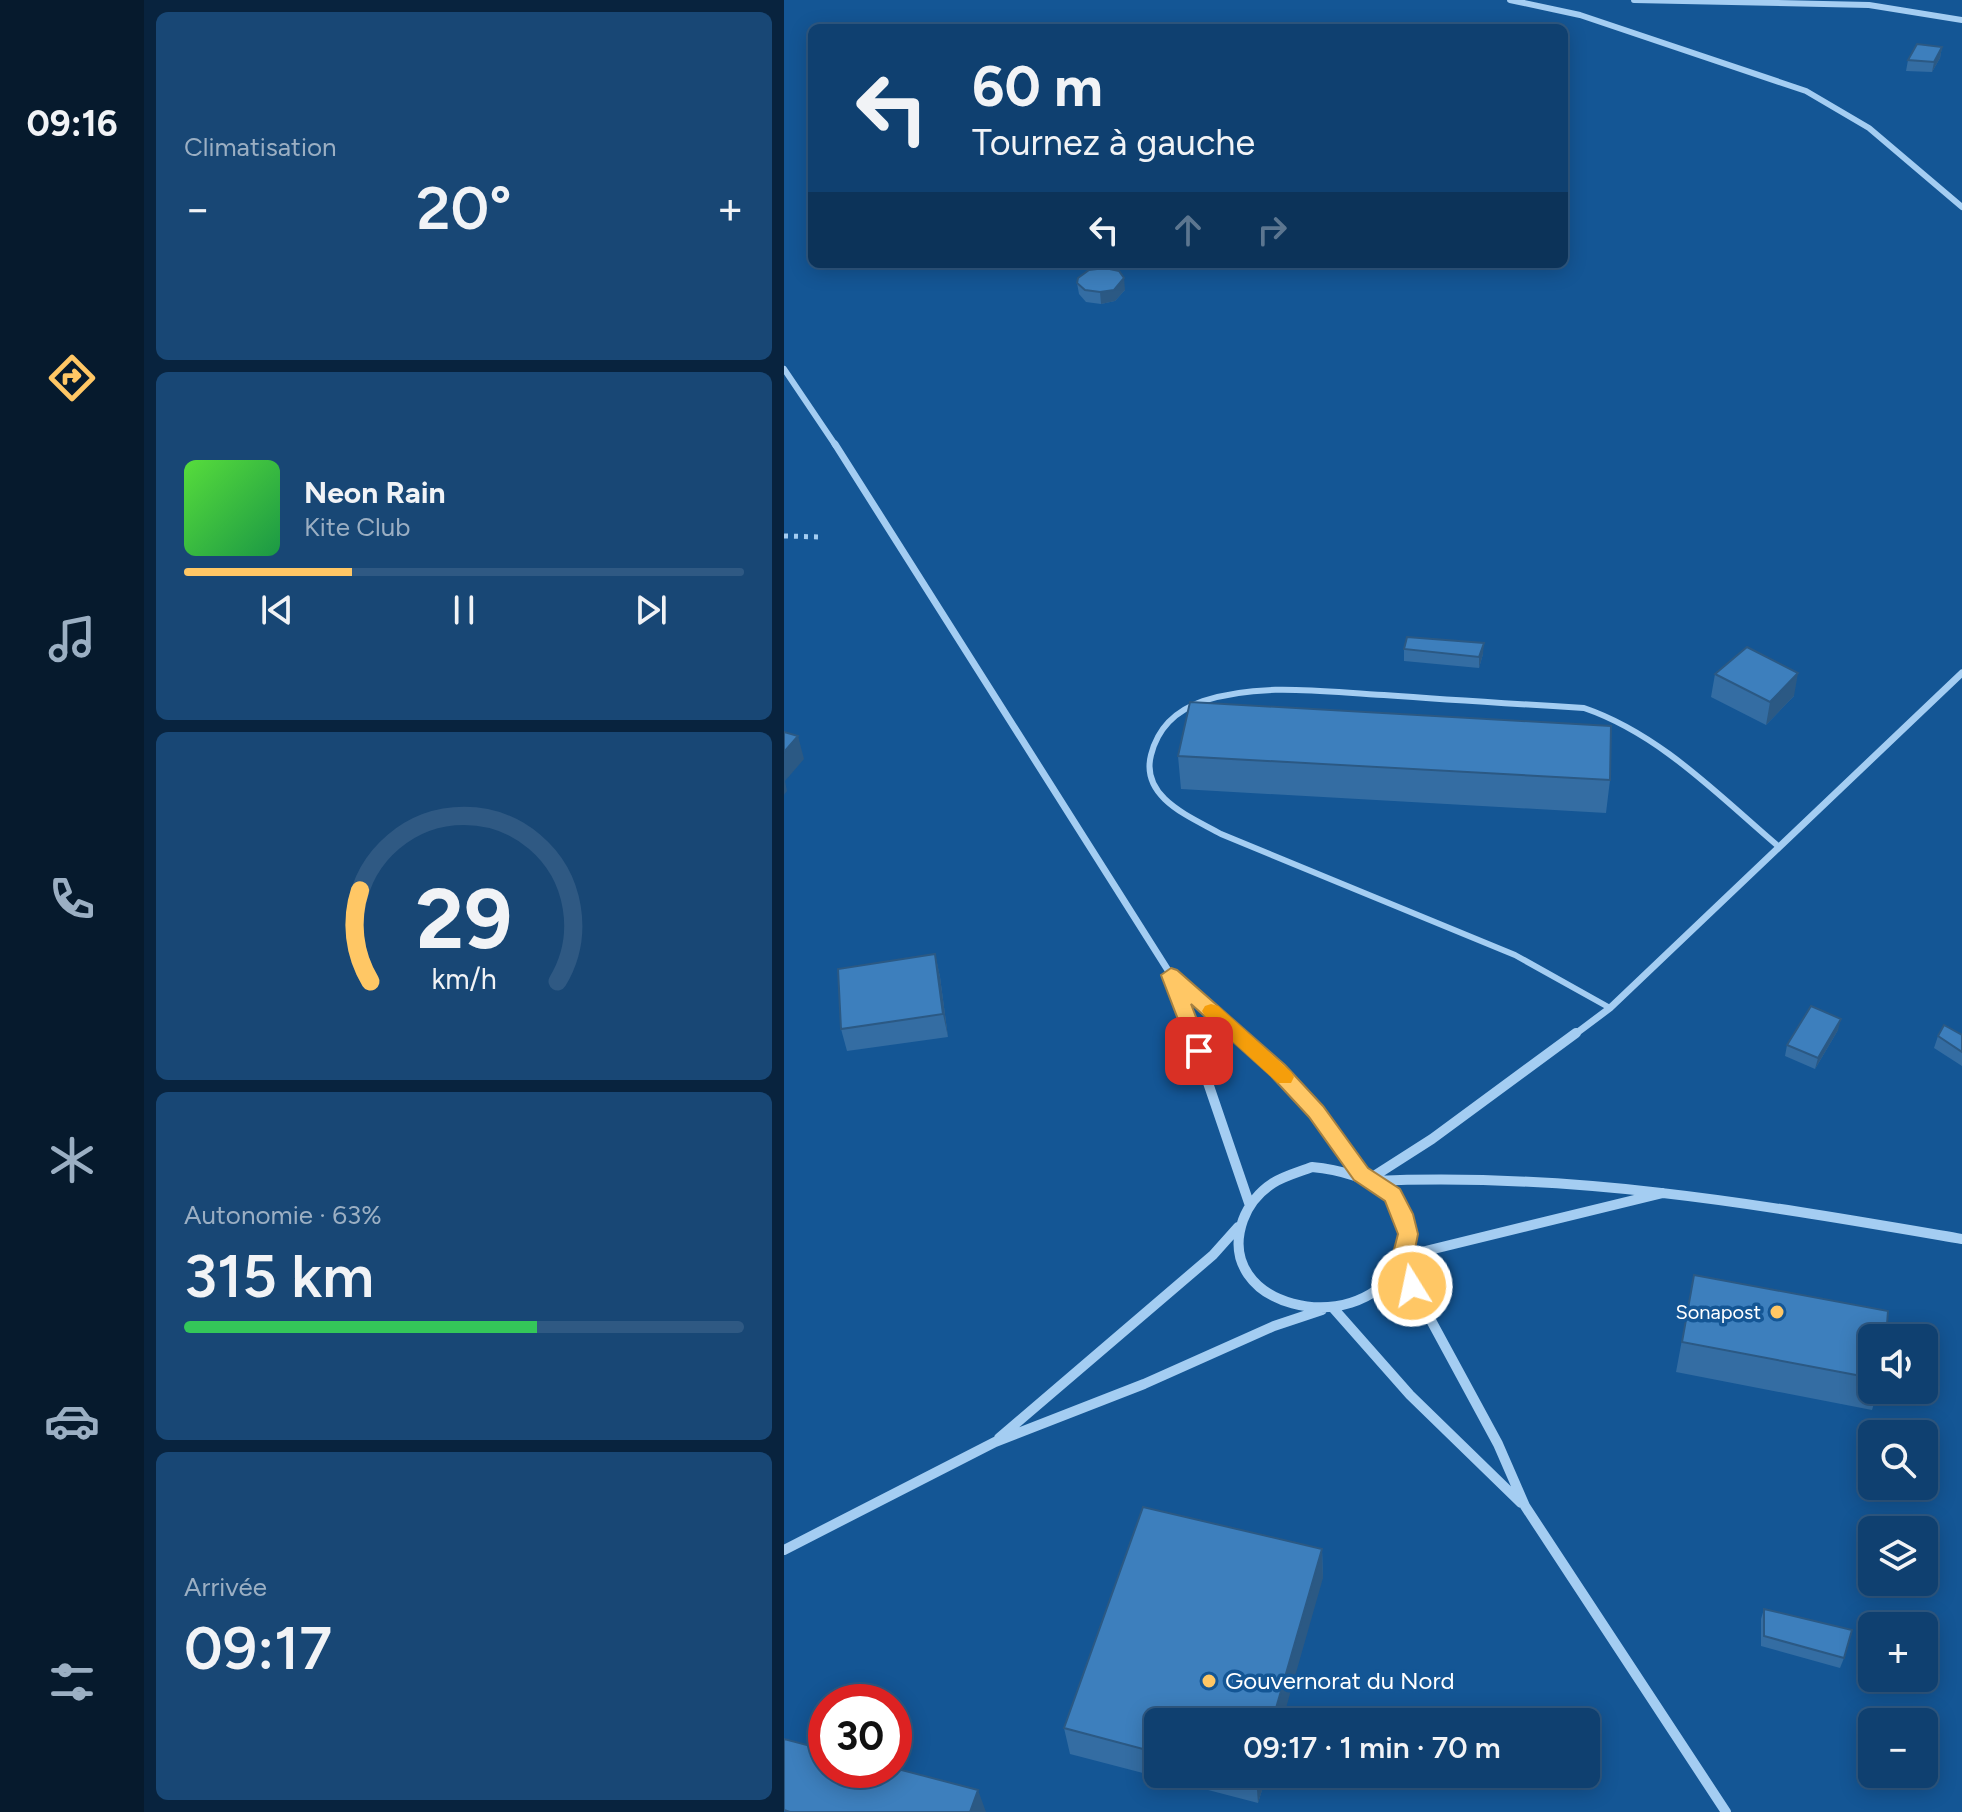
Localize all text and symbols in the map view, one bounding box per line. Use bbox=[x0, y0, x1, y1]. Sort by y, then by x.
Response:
text: 60 m bbox=[972, 53, 1103, 120]
icon: left bbox=[840, 56, 944, 160]
text: 09:16 bbox=[26, 102, 118, 145]
text: Tournez à gauche bbox=[972, 121, 1255, 164]
text: Climatisation bbox=[184, 131, 337, 163]
text: 20° bbox=[416, 172, 512, 244]
text: − bbox=[184, 182, 211, 235]
text: + bbox=[717, 182, 744, 235]
icon: left bbox=[1082, 208, 1126, 252]
icon: ahead bbox=[1166, 208, 1210, 252]
icon: right bbox=[1250, 208, 1294, 252]
icon: directions bbox=[44, 350, 100, 406]
text: Neon Rain bbox=[304, 474, 446, 511]
text: Kite Club bbox=[304, 511, 410, 543]
icon: previous bbox=[255, 588, 299, 632]
icon: pause bbox=[442, 588, 486, 632]
icon: next bbox=[629, 588, 673, 632]
icon: music bbox=[44, 611, 100, 667]
text: 29 bbox=[416, 869, 512, 969]
icon: phone bbox=[44, 871, 100, 927]
text: km/h bbox=[431, 962, 497, 996]
pin bbox=[1165, 1017, 1233, 1085]
icon: arrive bbox=[1177, 1029, 1221, 1073]
icon: climate bbox=[44, 1132, 100, 1188]
text: Autonomie · 63% bbox=[184, 1199, 382, 1231]
text: 315 km bbox=[184, 1240, 374, 1312]
position arrow bbox=[1370, 1244, 1454, 1328]
place label: Sonapost bbox=[1675, 1300, 1761, 1324]
marker: Sonapost bbox=[1768, 1303, 1786, 1321]
map controls bbox=[1858, 1324, 1938, 1788]
button: sound bbox=[1858, 1324, 1938, 1404]
icon: car bbox=[44, 1393, 100, 1449]
button: search bbox=[1858, 1420, 1938, 1500]
button: layers bbox=[1858, 1516, 1938, 1596]
text: Arrivée bbox=[184, 1571, 267, 1603]
text: 09:17 bbox=[184, 1612, 332, 1684]
button: + bbox=[1858, 1612, 1938, 1692]
icon: filters bbox=[44, 1654, 100, 1710]
place label: Gouvernorat du Nord bbox=[1225, 1666, 1455, 1695]
marker: Gouvernorat du Nord bbox=[1200, 1672, 1218, 1690]
speed limit sign: 30 bbox=[808, 1684, 912, 1788]
button: − bbox=[1858, 1708, 1938, 1788]
text: 09:17 · 1 min · 70 m bbox=[1243, 1729, 1501, 1766]

